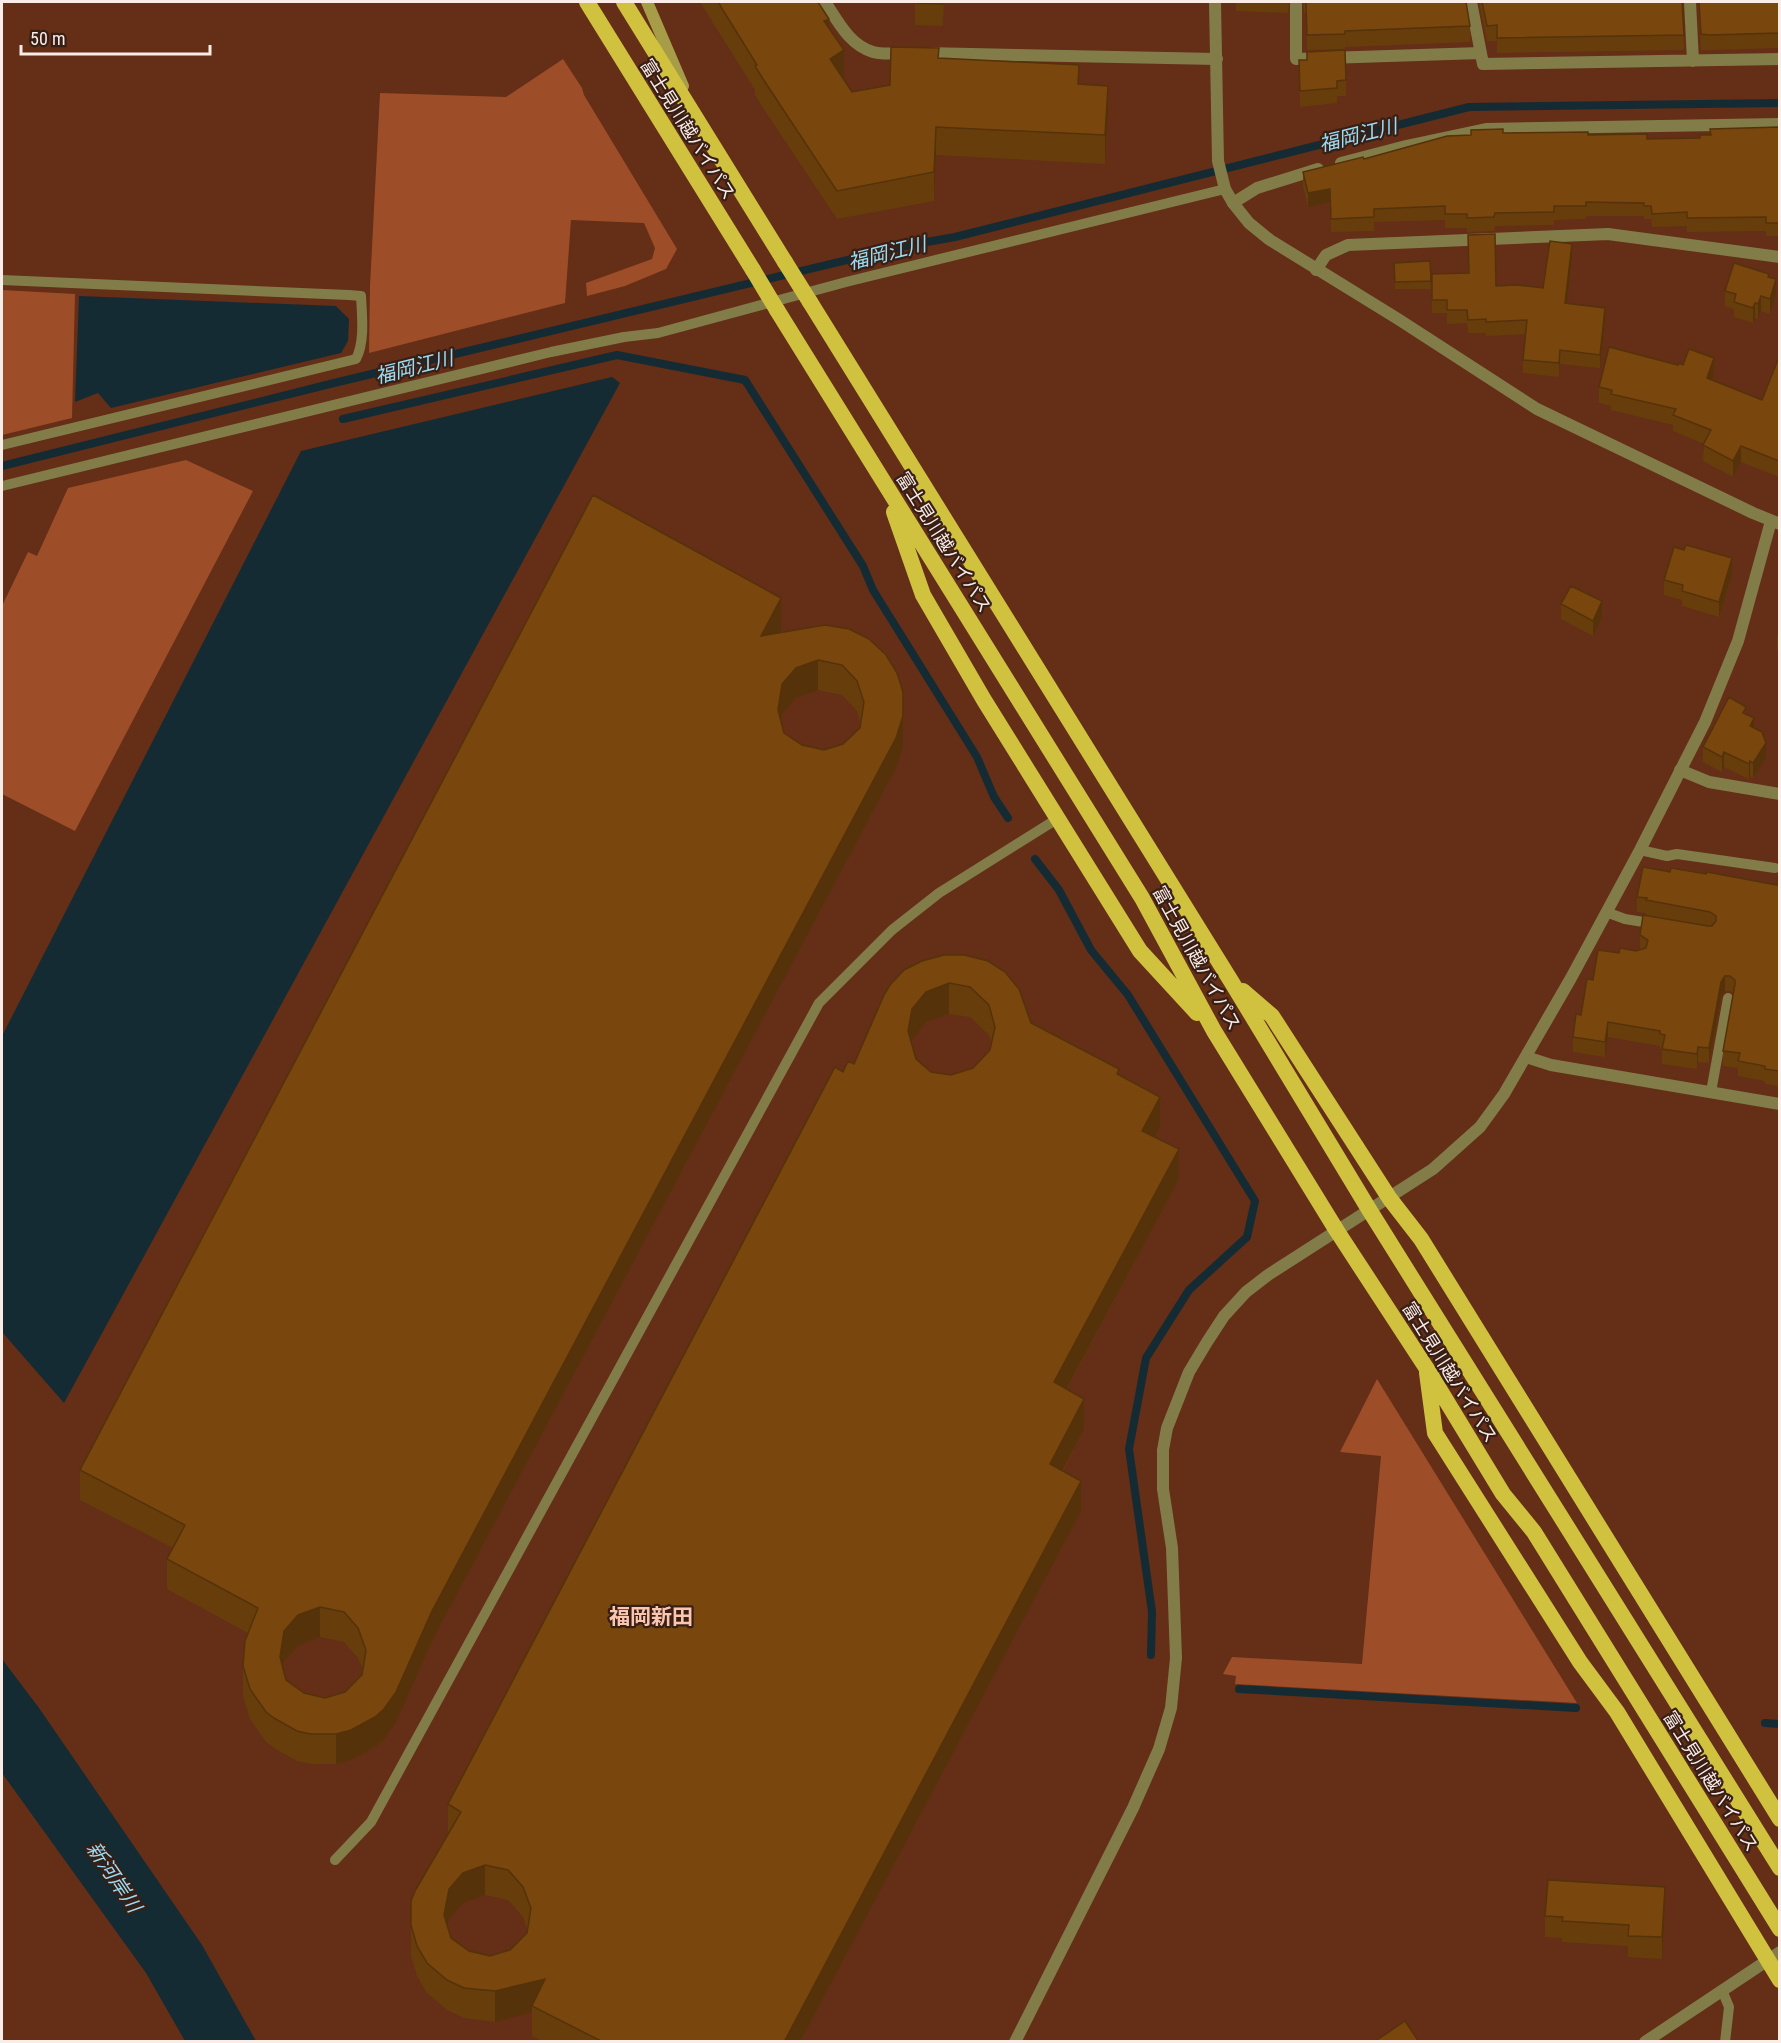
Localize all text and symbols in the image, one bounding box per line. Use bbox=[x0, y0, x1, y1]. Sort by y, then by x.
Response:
scale bar bbox=[21, 18, 210, 56]
text: 50 m bbox=[30, 28, 65, 49]
street label: 富士見川越バイパス bbox=[636, 55, 740, 203]
water label: 福岡江川 bbox=[1316, 113, 1402, 156]
water label: 福岡江川 bbox=[845, 231, 931, 274]
water label: 福岡江川 bbox=[372, 345, 458, 388]
street label: 富士見川越バイパス bbox=[892, 468, 996, 616]
street label: 富士見川越バイパス bbox=[1149, 882, 1245, 1034]
street label: 富士見川越バイパス bbox=[1398, 1298, 1502, 1446]
district label: 福岡新田 bbox=[609, 1605, 693, 1629]
street label: 富士見川越バイパス bbox=[1659, 1707, 1763, 1855]
water label: 新河岸川 bbox=[82, 1837, 147, 1919]

